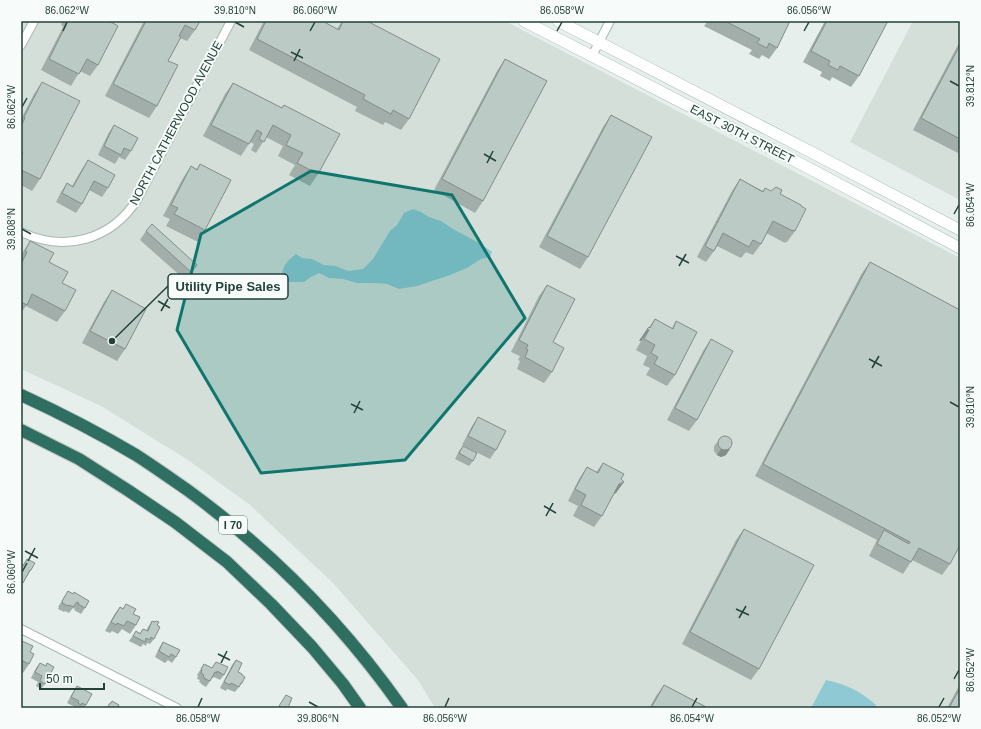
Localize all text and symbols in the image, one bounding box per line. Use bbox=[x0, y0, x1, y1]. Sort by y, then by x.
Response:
text: 86.062°W bbox=[45, 5, 90, 16]
text: 39.810°N bbox=[214, 5, 256, 16]
text: 86.060°W bbox=[293, 5, 338, 16]
text: 86.058°W bbox=[540, 5, 585, 16]
text: 86.056°W bbox=[787, 5, 832, 16]
street label: NORTH CATHERWOOD AVENUE bbox=[127, 39, 225, 207]
text: 39.812°N bbox=[965, 65, 976, 107]
text: 86.062°W bbox=[6, 84, 17, 129]
street label: EAST 30TH STREET bbox=[688, 102, 797, 167]
text: 86.054°W bbox=[965, 182, 976, 227]
text: 39.808°N bbox=[6, 208, 17, 250]
callout: Utility Pipe Sales bbox=[168, 274, 288, 299]
text: Utility Pipe Sales bbox=[176, 279, 280, 294]
text: 39.810°N bbox=[965, 386, 976, 428]
road number: I 70 bbox=[219, 516, 247, 534]
text: 86.060°W bbox=[6, 549, 17, 594]
text: 86.052°W bbox=[965, 647, 976, 692]
scale bar bbox=[40, 665, 104, 691]
text: 50 m bbox=[46, 672, 73, 686]
text: 86.058°W bbox=[176, 713, 221, 724]
text: 39.806°N bbox=[297, 713, 339, 724]
text: 86.056°W bbox=[423, 713, 468, 724]
text: 86.054°W bbox=[670, 713, 715, 724]
text: 86.052°W bbox=[917, 713, 962, 724]

